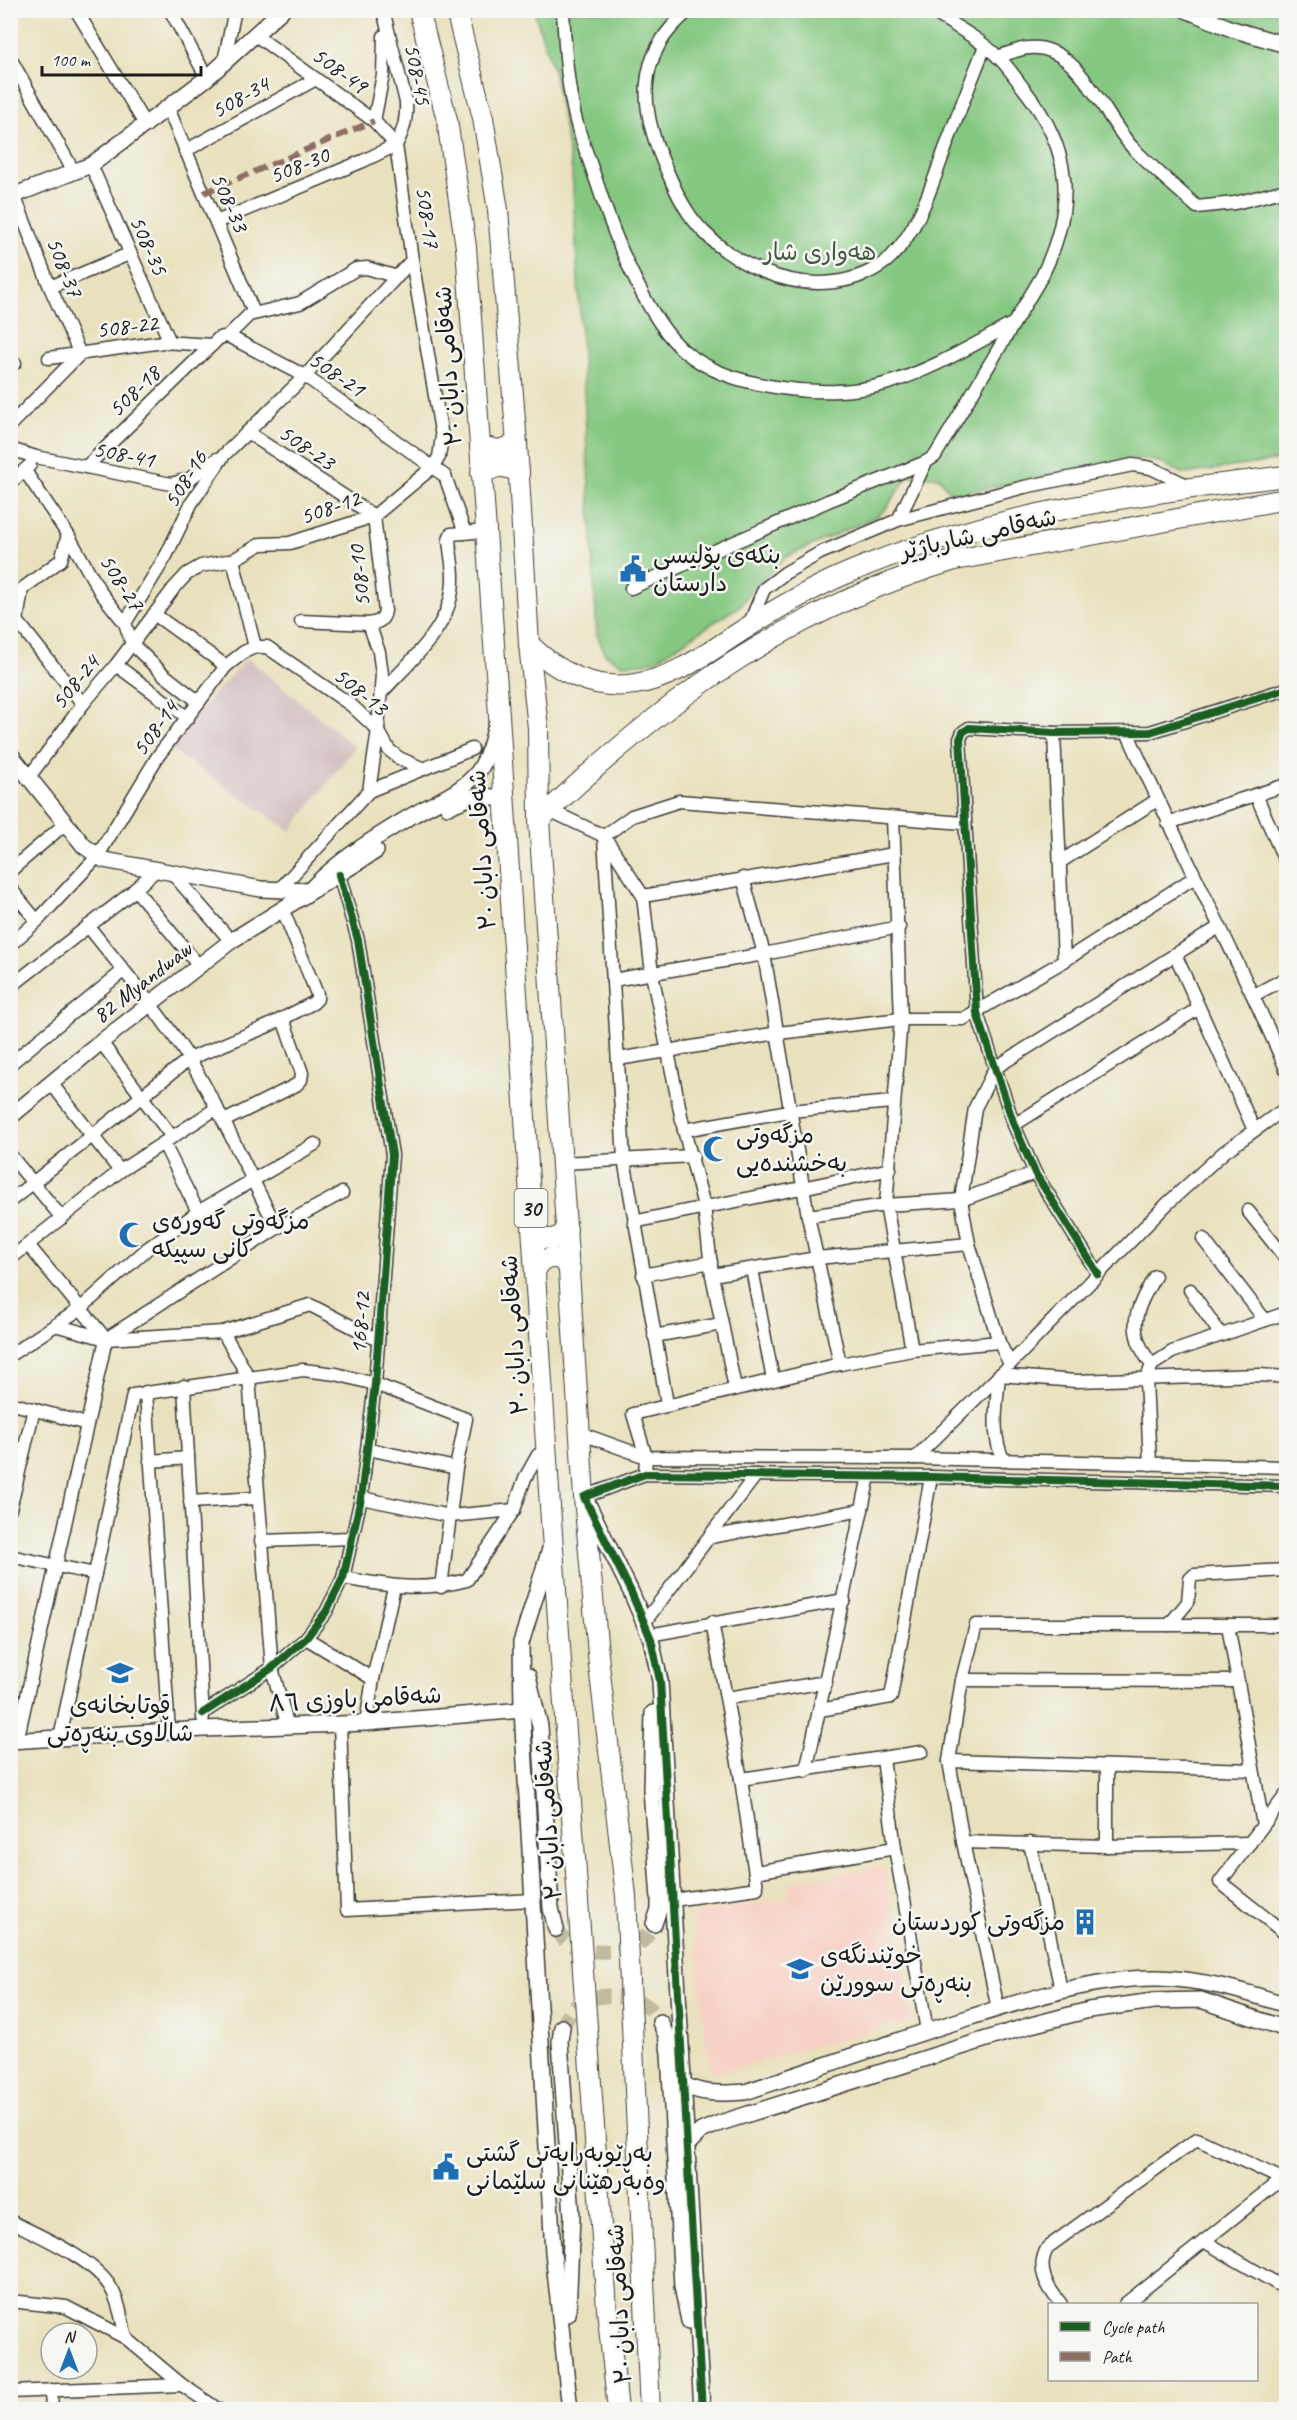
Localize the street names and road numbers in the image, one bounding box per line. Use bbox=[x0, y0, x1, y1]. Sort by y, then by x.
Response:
street label: 508-49 bbox=[306, 40, 376, 102]
street label: 508-45 bbox=[397, 41, 439, 108]
street label: 508-34 bbox=[206, 68, 276, 125]
street label: 508-30 bbox=[265, 139, 335, 190]
street label: 508-33 bbox=[204, 168, 257, 238]
street label: 508-17 bbox=[409, 184, 447, 251]
street label: 508-35 bbox=[123, 211, 176, 280]
street label: 508-37 bbox=[40, 233, 91, 302]
street label: شەقامی دابان ٣٠ bbox=[427, 285, 469, 447]
street label: 508-22 bbox=[94, 307, 162, 345]
street label: 508-21 bbox=[303, 344, 372, 404]
street label: 508-18 bbox=[101, 357, 168, 423]
street label: 508-23 bbox=[273, 417, 343, 478]
street label: 508-41 bbox=[91, 433, 158, 475]
street label: 508-16 bbox=[156, 444, 215, 513]
street label: 508-12 bbox=[296, 482, 366, 531]
street label: شەقامی شارباژێر bbox=[895, 501, 1060, 567]
street label: 508-10 bbox=[341, 542, 377, 608]
street label: 508-27 bbox=[93, 548, 152, 617]
street label: 508-24 bbox=[44, 647, 107, 715]
street label: 508-13 bbox=[328, 660, 396, 723]
street label: 508-14 bbox=[125, 692, 187, 762]
street label: شەقامی دابان ٣٠ bbox=[461, 769, 503, 931]
street label: 82 Myandwaw bbox=[86, 933, 199, 1030]
road number: 30 bbox=[514, 1189, 548, 1227]
street label: شەقامی دابان ٣٠ bbox=[493, 1254, 535, 1416]
street label: 168-12 bbox=[343, 1289, 377, 1355]
street label: شەقامی باوزی ٨٦ bbox=[268, 1679, 442, 1719]
street label: شەقامی دابان ٣٠ bbox=[527, 1739, 569, 1901]
street label: شەقامی دابان ٣٠ bbox=[600, 2223, 638, 2385]

